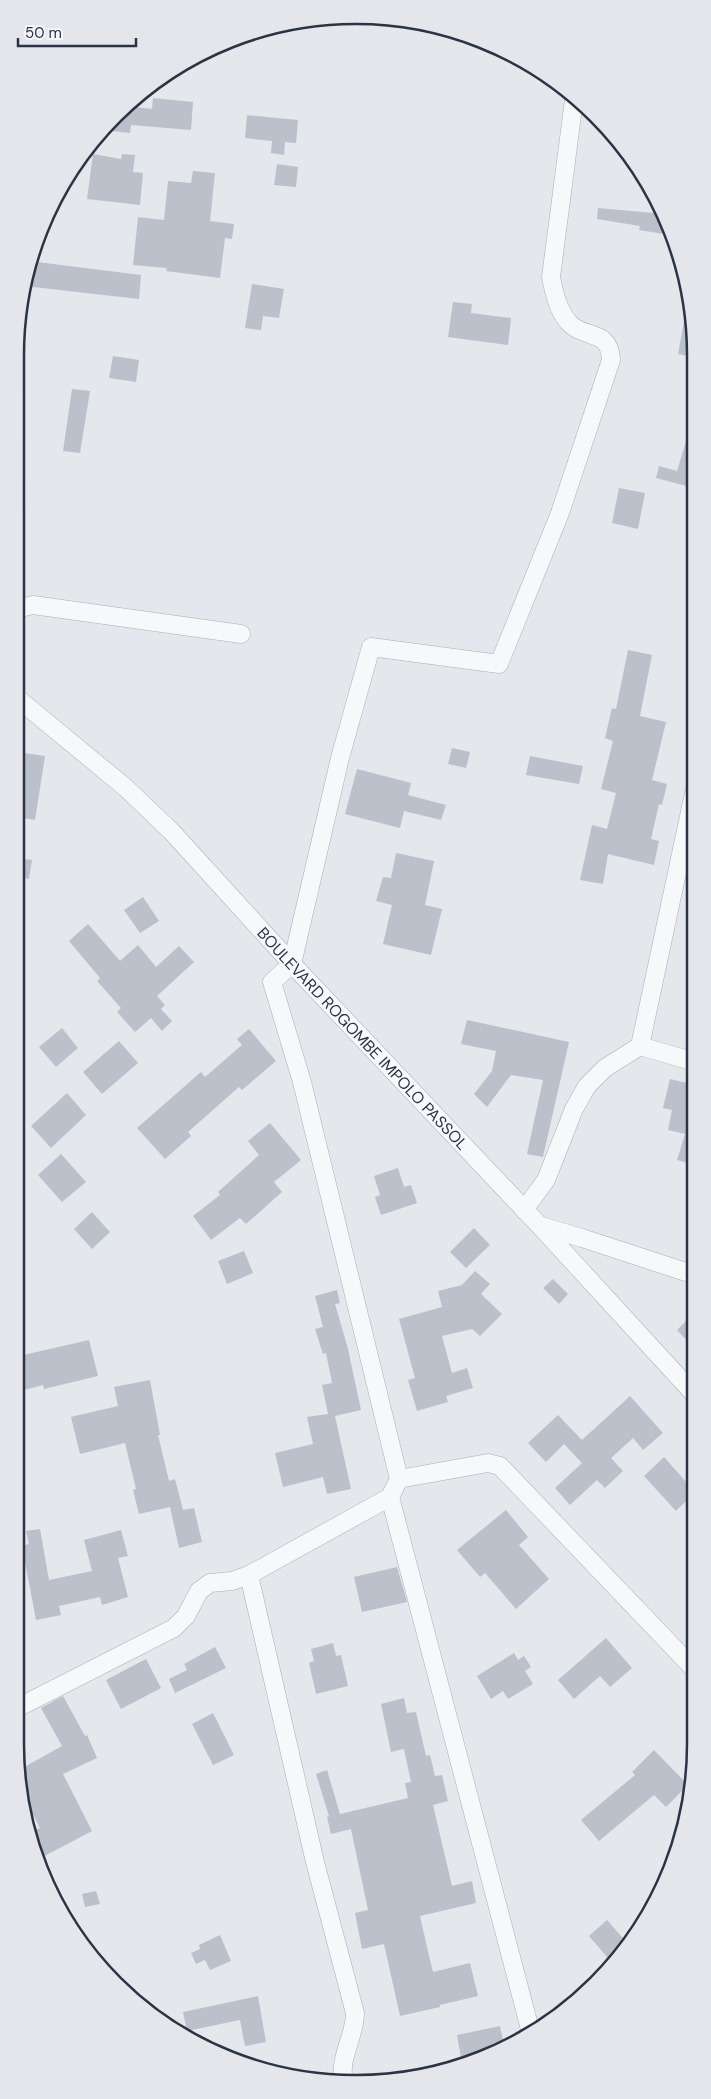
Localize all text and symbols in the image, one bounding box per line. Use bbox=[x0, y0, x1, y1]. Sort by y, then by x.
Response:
scale bar bbox=[18, 15, 135, 47]
text: 50 m bbox=[25, 23, 62, 43]
street label: BOULEVARD ROGOMBE IMPOLO PASSOL bbox=[253, 922, 473, 1154]

